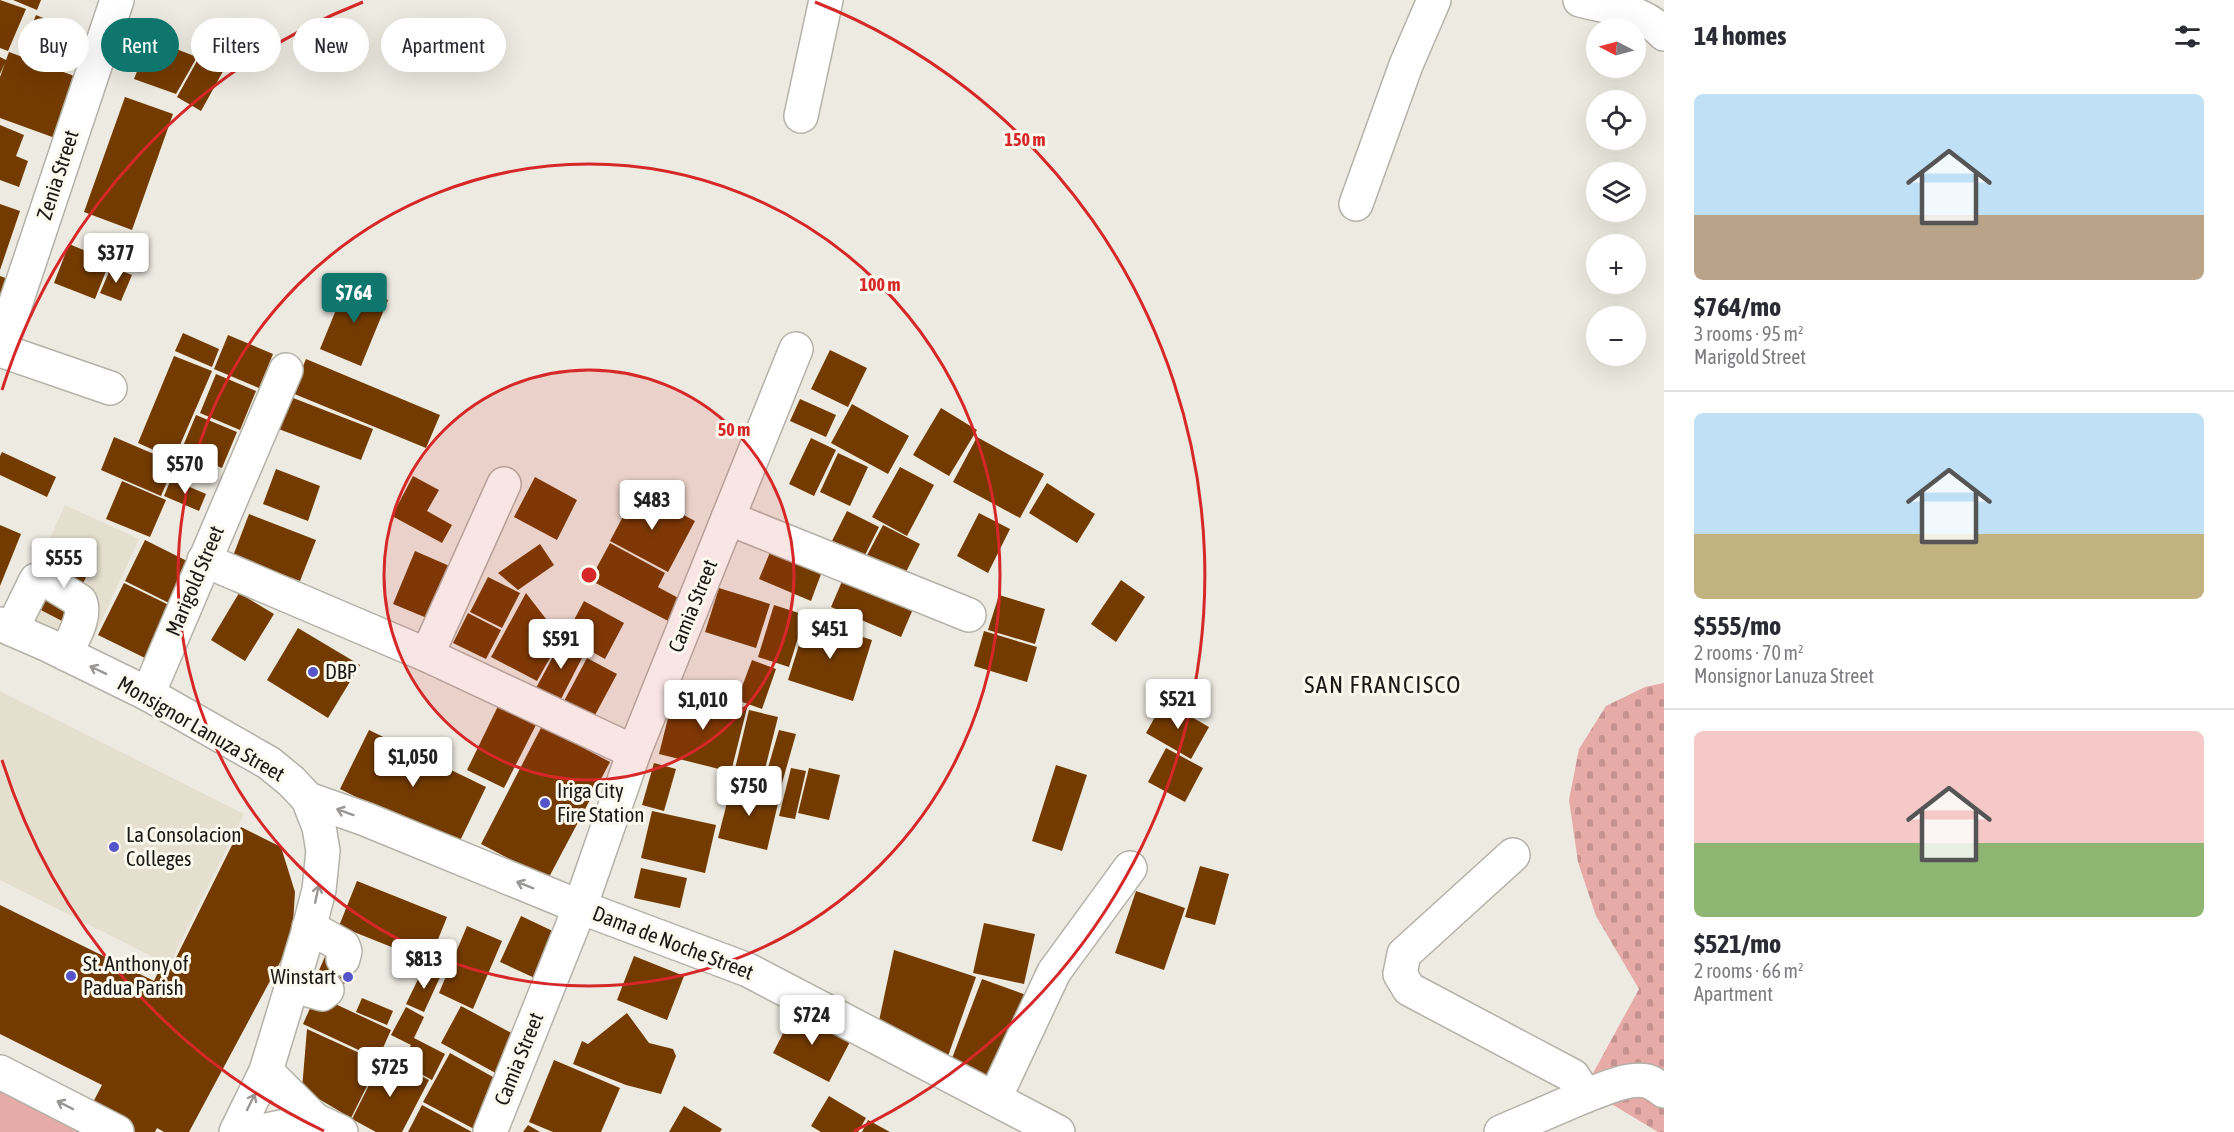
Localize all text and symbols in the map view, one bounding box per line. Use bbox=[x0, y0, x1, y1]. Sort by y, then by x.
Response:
chip: Buy bbox=[18, 18, 89, 72]
chip: Rent bbox=[101, 18, 179, 72]
chip: Filters bbox=[191, 18, 281, 72]
chip: New bbox=[293, 18, 369, 72]
chip: Apartment bbox=[381, 18, 506, 72]
north arrow bbox=[1586, 18, 1646, 78]
map controls bbox=[1586, 18, 1646, 366]
icon: filters bbox=[2171, 20, 2204, 53]
text: 14 homes bbox=[1694, 21, 1787, 51]
button: locate bbox=[1586, 90, 1646, 150]
street label: Zenia Street bbox=[31, 127, 83, 222]
text: 150 m bbox=[1005, 129, 1045, 150]
icon: home bbox=[1895, 133, 2003, 241]
button: layers bbox=[1586, 162, 1646, 222]
pin: $377 bbox=[80, 233, 152, 284]
button: + bbox=[1586, 234, 1646, 294]
text: $377 bbox=[98, 241, 134, 264]
pin: $764 bbox=[318, 273, 390, 324]
text: 100 m bbox=[860, 274, 900, 295]
text: $764 bbox=[336, 281, 372, 304]
text: $764/mo bbox=[1694, 292, 1781, 322]
button: − bbox=[1586, 306, 1646, 366]
text: 3 rooms · 95 m² bbox=[1694, 322, 1804, 345]
text: Marigold Street bbox=[1694, 345, 1806, 368]
text: 50 m bbox=[718, 419, 750, 440]
pin: $570 bbox=[149, 444, 221, 495]
text: $570 bbox=[167, 452, 203, 475]
icon: home bbox=[1895, 452, 2003, 560]
pin: $483 bbox=[616, 480, 688, 531]
text: $483 bbox=[634, 488, 670, 511]
street label: Marigold Street bbox=[160, 522, 228, 639]
pin: $555 bbox=[28, 538, 100, 589]
text: $555 bbox=[46, 546, 82, 569]
street label: Camia Street bbox=[663, 556, 722, 656]
centre of rings bbox=[579, 565, 599, 585]
pin: $451 bbox=[794, 609, 866, 660]
text: $555/mo bbox=[1694, 611, 1781, 641]
text: $451 bbox=[812, 617, 848, 640]
pin: $591 bbox=[525, 619, 597, 670]
text: $591 bbox=[543, 627, 579, 650]
text: 2 rooms · 70 m² bbox=[1694, 641, 1804, 664]
place label: DBP bbox=[325, 659, 357, 683]
one-way arrow bbox=[90, 663, 108, 675]
text: Monsignor Lanuza Street bbox=[1694, 664, 1874, 687]
marker: DBP bbox=[306, 665, 320, 679]
street label: Monsignor Lanuza Street bbox=[114, 670, 289, 786]
district label: SAN FRANCISCO bbox=[1304, 671, 1462, 698]
pin: $521 bbox=[1142, 679, 1214, 730]
pin: $1,010 bbox=[654, 680, 752, 731]
text: $521 bbox=[1160, 687, 1196, 710]
text: $1,010 bbox=[678, 688, 728, 711]
pin: $1,050 bbox=[364, 737, 462, 788]
text: $1,050 bbox=[388, 745, 438, 768]
pin: $750 bbox=[713, 766, 785, 817]
icon: home bbox=[1895, 770, 2003, 878]
text: $750 bbox=[731, 774, 767, 797]
place label: Iriga City Fire Station bbox=[557, 778, 644, 826]
marker: Iriga City Fire Station bbox=[538, 796, 552, 810]
one-way arrow bbox=[336, 806, 355, 817]
place label: La Consolacion Colleges bbox=[126, 822, 242, 870]
marker: La Consolacion Colleges bbox=[107, 840, 121, 854]
one-way arrow bbox=[517, 879, 535, 890]
one-way arrow bbox=[312, 885, 323, 904]
street label: Dama de Noche Street bbox=[590, 900, 757, 984]
text: $521/mo bbox=[1694, 929, 1781, 959]
pin: $813 bbox=[388, 939, 460, 990]
text: $813 bbox=[406, 947, 442, 970]
place label: St. Anthony of Padua Parish bbox=[83, 951, 189, 999]
text: 2 rooms · 66 m² bbox=[1694, 959, 1804, 982]
place label: Winstart bbox=[271, 964, 336, 988]
marker: St. Anthony of Padua Parish bbox=[64, 969, 78, 983]
marker: Winstart bbox=[341, 970, 355, 984]
text: Apartment bbox=[1694, 982, 1773, 1005]
pin: $724 bbox=[776, 995, 848, 1046]
text: $724 bbox=[794, 1003, 830, 1026]
street label: Camia Street bbox=[489, 1009, 548, 1109]
pin: $725 bbox=[354, 1047, 426, 1098]
text: $725 bbox=[372, 1055, 408, 1078]
one-way arrow bbox=[246, 1093, 257, 1111]
one-way arrow bbox=[57, 1099, 74, 1111]

